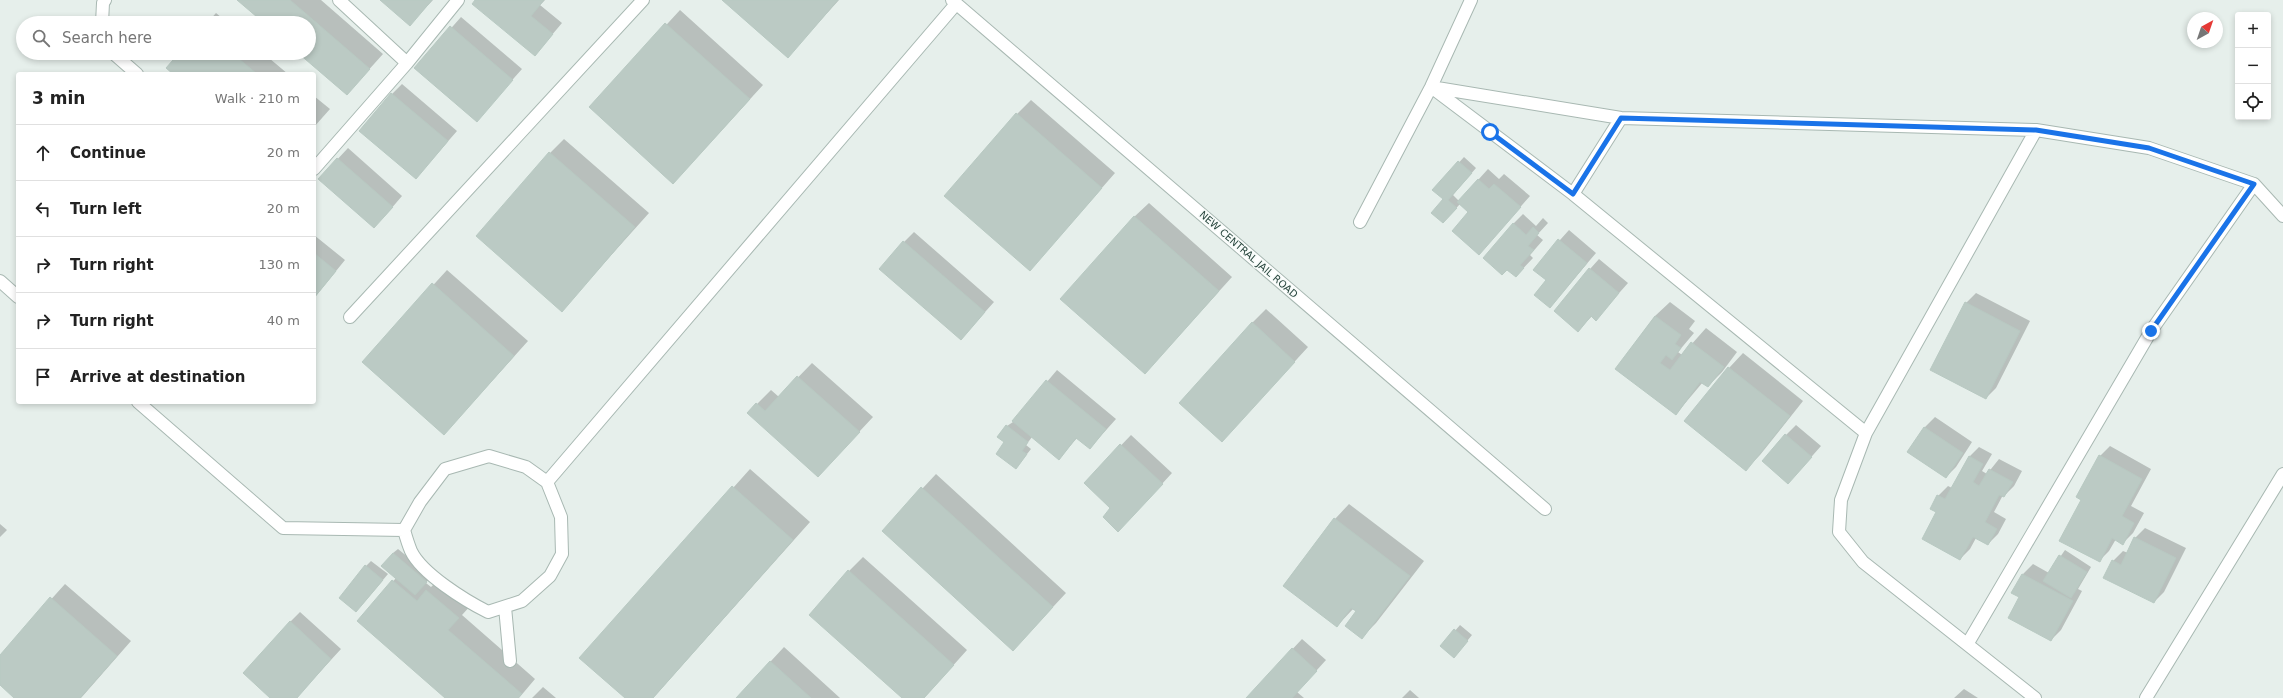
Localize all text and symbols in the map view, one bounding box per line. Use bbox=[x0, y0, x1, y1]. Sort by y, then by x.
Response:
north arrow bbox=[2187, 12, 2223, 48]
map controls bbox=[2235, 12, 2271, 120]
button: + bbox=[2235, 12, 2271, 48]
search box bbox=[16, 16, 316, 60]
icon: search bbox=[30, 27, 52, 49]
text: Search here bbox=[62, 29, 152, 47]
button: − bbox=[2235, 48, 2271, 84]
button: locate bbox=[2235, 84, 2271, 120]
text: 3 min bbox=[32, 88, 85, 108]
text: Walk · 210 m bbox=[215, 91, 300, 106]
route start bbox=[1481, 123, 1499, 141]
icon: ahead bbox=[32, 142, 54, 164]
text: Continue bbox=[70, 144, 146, 162]
text: 20 m bbox=[267, 145, 300, 160]
icon: left bbox=[32, 198, 54, 220]
text: Turn left bbox=[70, 200, 142, 218]
text: 20 m bbox=[267, 201, 300, 216]
street label: NEW CENTRAL JAIL ROAD bbox=[1197, 209, 1300, 300]
icon: right bbox=[32, 254, 54, 276]
text: Turn right bbox=[70, 256, 154, 274]
text: 130 m bbox=[258, 257, 300, 272]
icon: right bbox=[32, 310, 54, 332]
text: Turn right bbox=[70, 312, 154, 330]
text: 40 m bbox=[267, 313, 300, 328]
route end bbox=[2142, 322, 2160, 340]
icon: arrive bbox=[32, 366, 54, 388]
text: Arrive at destination bbox=[70, 368, 245, 386]

